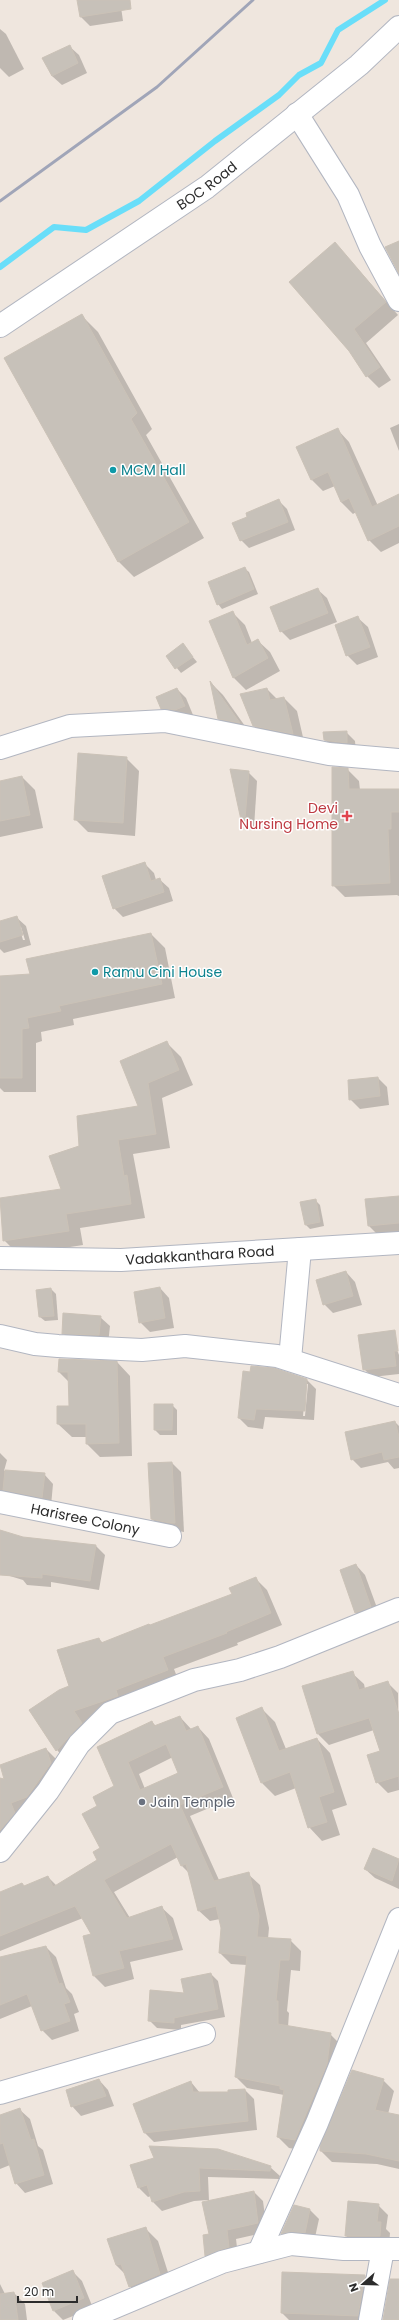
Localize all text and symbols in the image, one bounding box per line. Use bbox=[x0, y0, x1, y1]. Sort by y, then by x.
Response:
street label: BOC Road bbox=[173, 157, 241, 215]
place label: MCM Hall bbox=[121, 460, 186, 480]
marker: MCM Hall bbox=[108, 465, 118, 475]
place label: Devi Nursing Home bbox=[239, 798, 338, 834]
marker: Devi Nursing Home bbox=[341, 810, 353, 822]
place label: Ramu Cini House bbox=[103, 962, 222, 982]
marker: Ramu Cini House bbox=[90, 967, 100, 977]
street label: Vadakkanthara Road bbox=[125, 1241, 275, 1270]
street label: Harisree Colony bbox=[29, 1498, 142, 1540]
place label: Jain Temple bbox=[150, 1792, 236, 1812]
marker: Jain Temple bbox=[137, 1797, 147, 1807]
north arrow bbox=[343, 2264, 383, 2304]
scale bar bbox=[18, 2278, 77, 2304]
text: N bbox=[345, 2281, 363, 2294]
text: 20 m bbox=[24, 2283, 54, 2300]

